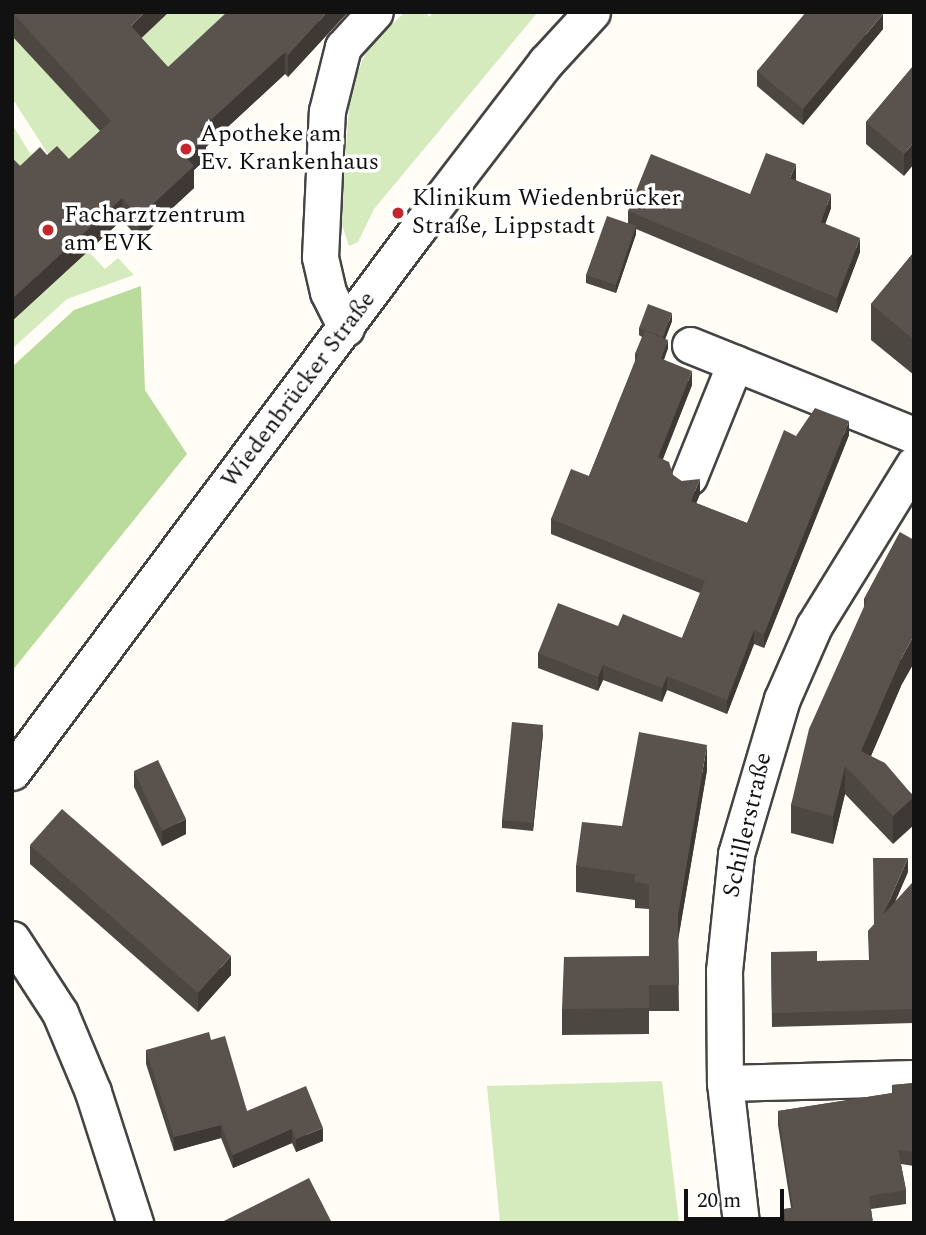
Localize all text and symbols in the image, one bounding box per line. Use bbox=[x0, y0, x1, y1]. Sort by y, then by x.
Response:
place label: Apotheke am Ev. Krankenhaus bbox=[200, 121, 379, 177]
marker: Apotheke am Ev. Krankenhaus bbox=[178, 141, 194, 157]
place label: Klinikum Wiedenbrücker Straße, Lippstadt bbox=[412, 185, 681, 241]
place label: Facharztzentrum am EVK bbox=[64, 202, 246, 258]
marker: Klinikum Wiedenbrücker Straße, Lippstadt bbox=[390, 205, 406, 221]
marker: Facharztzentrum am EVK bbox=[38, 220, 58, 240]
street label: Wiedenbrücker Straße bbox=[216, 286, 382, 494]
street label: Schillerstraße bbox=[717, 750, 779, 900]
scale bar bbox=[688, 1176, 788, 1220]
text: 20 m bbox=[697, 1185, 741, 1217]

